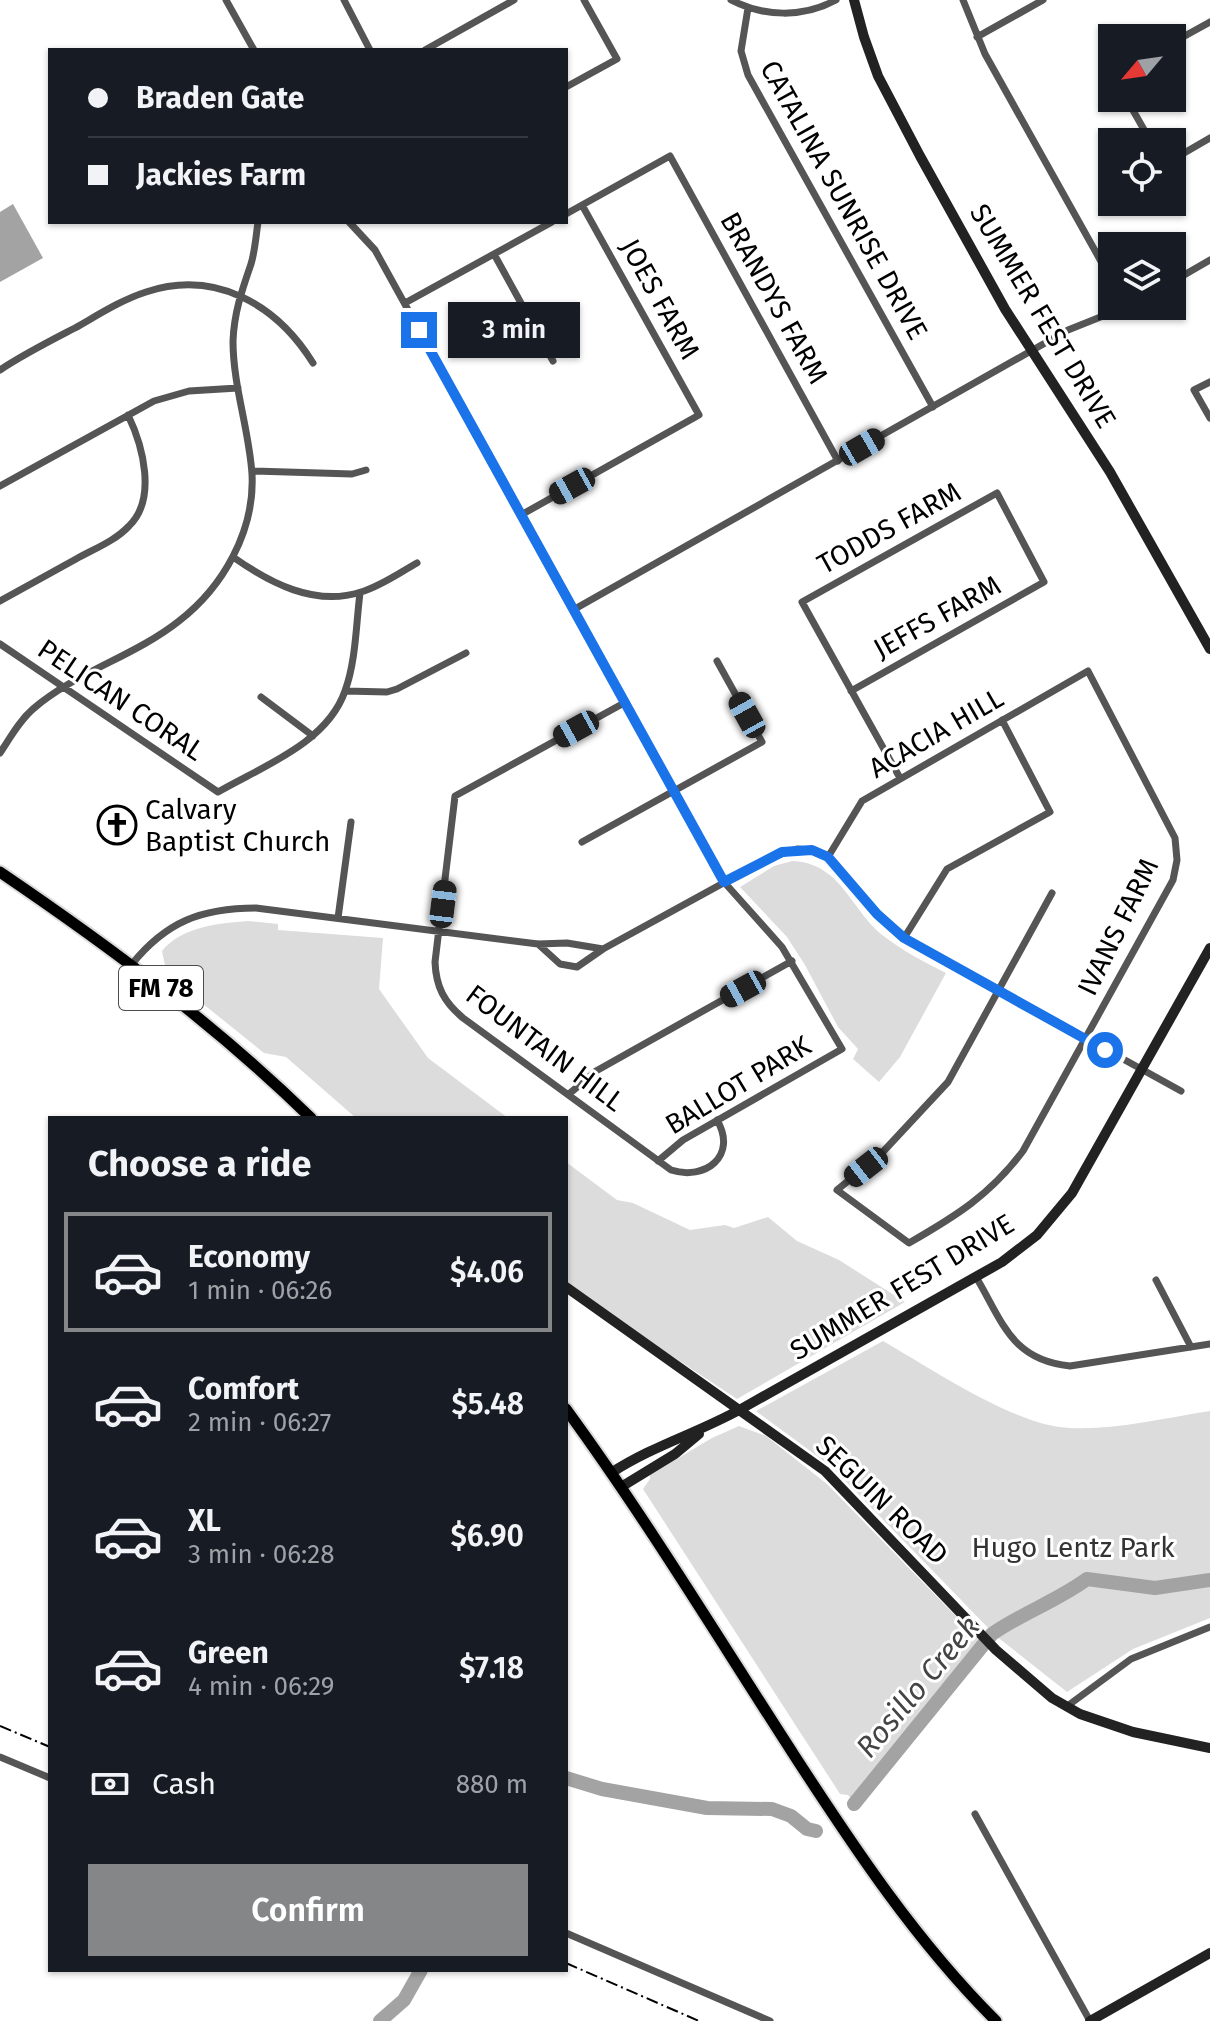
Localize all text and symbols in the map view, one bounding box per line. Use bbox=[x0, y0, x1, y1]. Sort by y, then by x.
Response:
north arrow bbox=[1098, 24, 1186, 112]
map controls bbox=[1098, 24, 1186, 320]
street label: CATALINA SUNRISE DRIVE bbox=[753, 55, 935, 345]
text: Braden Gate bbox=[136, 80, 304, 116]
button: locate bbox=[1098, 128, 1186, 216]
text: Jackies Farm bbox=[136, 157, 306, 193]
street label: SUMMER FEST DRIVE bbox=[963, 198, 1123, 434]
street label: BRANDYS FARM bbox=[713, 207, 835, 389]
button: layers bbox=[1098, 232, 1186, 320]
street label: JOES FARM bbox=[613, 233, 707, 365]
callout: 3 min bbox=[447, 302, 579, 358]
route end bbox=[401, 312, 437, 348]
text: 3 min bbox=[482, 314, 546, 345]
car bbox=[835, 425, 889, 469]
car bbox=[545, 464, 599, 508]
street label: TODDS FARM bbox=[812, 475, 966, 581]
street label: JEFFS FARM bbox=[868, 569, 1006, 665]
street label: PELICAN CORAL bbox=[32, 632, 210, 768]
street label: ACACIA HILL bbox=[863, 681, 1009, 785]
car bbox=[725, 688, 769, 742]
car bbox=[549, 707, 603, 751]
place label: Calvary Baptist Church bbox=[145, 793, 330, 858]
church icon: Calvary Baptist Church bbox=[96, 804, 138, 846]
street label: IVANS FARM bbox=[1071, 853, 1165, 1001]
car bbox=[428, 879, 458, 929]
road number: FM 78 bbox=[119, 966, 203, 1010]
car bbox=[716, 967, 770, 1011]
street label: FOUNTAIN HILL bbox=[459, 978, 631, 1118]
street label: BALLOT PARK bbox=[659, 1028, 817, 1141]
route start bbox=[1087, 1032, 1123, 1068]
text: Choose a ride bbox=[88, 1142, 311, 1186]
car bbox=[840, 1143, 892, 1191]
street label: SUMMER FEST DRIVE bbox=[784, 1207, 1020, 1367]
icon: car bbox=[92, 1236, 164, 1308]
text: Economy bbox=[188, 1239, 310, 1275]
text: $4.06 bbox=[450, 1254, 524, 1290]
text: 1 min · 06:26 bbox=[188, 1275, 332, 1306]
icon: car bbox=[92, 1368, 164, 1440]
text: Comfort bbox=[188, 1371, 299, 1407]
text: $5.48 bbox=[451, 1386, 524, 1422]
text: 2 min · 06:27 bbox=[188, 1407, 331, 1438]
street label: SEGUIN ROAD bbox=[809, 1429, 955, 1571]
icon: car bbox=[92, 1500, 164, 1572]
text: XL bbox=[188, 1503, 221, 1539]
text: $6.90 bbox=[451, 1518, 524, 1554]
park label: Hugo Lentz Park bbox=[971, 1531, 1175, 1564]
text: 3 min · 06:28 bbox=[188, 1539, 335, 1570]
water label: Rosillo Creek bbox=[849, 1609, 987, 1765]
icon: car bbox=[92, 1632, 164, 1704]
text: Green bbox=[188, 1635, 269, 1671]
text: $7.18 bbox=[459, 1650, 524, 1686]
text: 4 min · 06:29 bbox=[188, 1671, 334, 1702]
icon: cash bbox=[88, 1762, 132, 1806]
text: Cash bbox=[152, 1766, 216, 1802]
text: 880 m bbox=[456, 1769, 528, 1800]
button: Confirm bbox=[88, 1864, 528, 1956]

